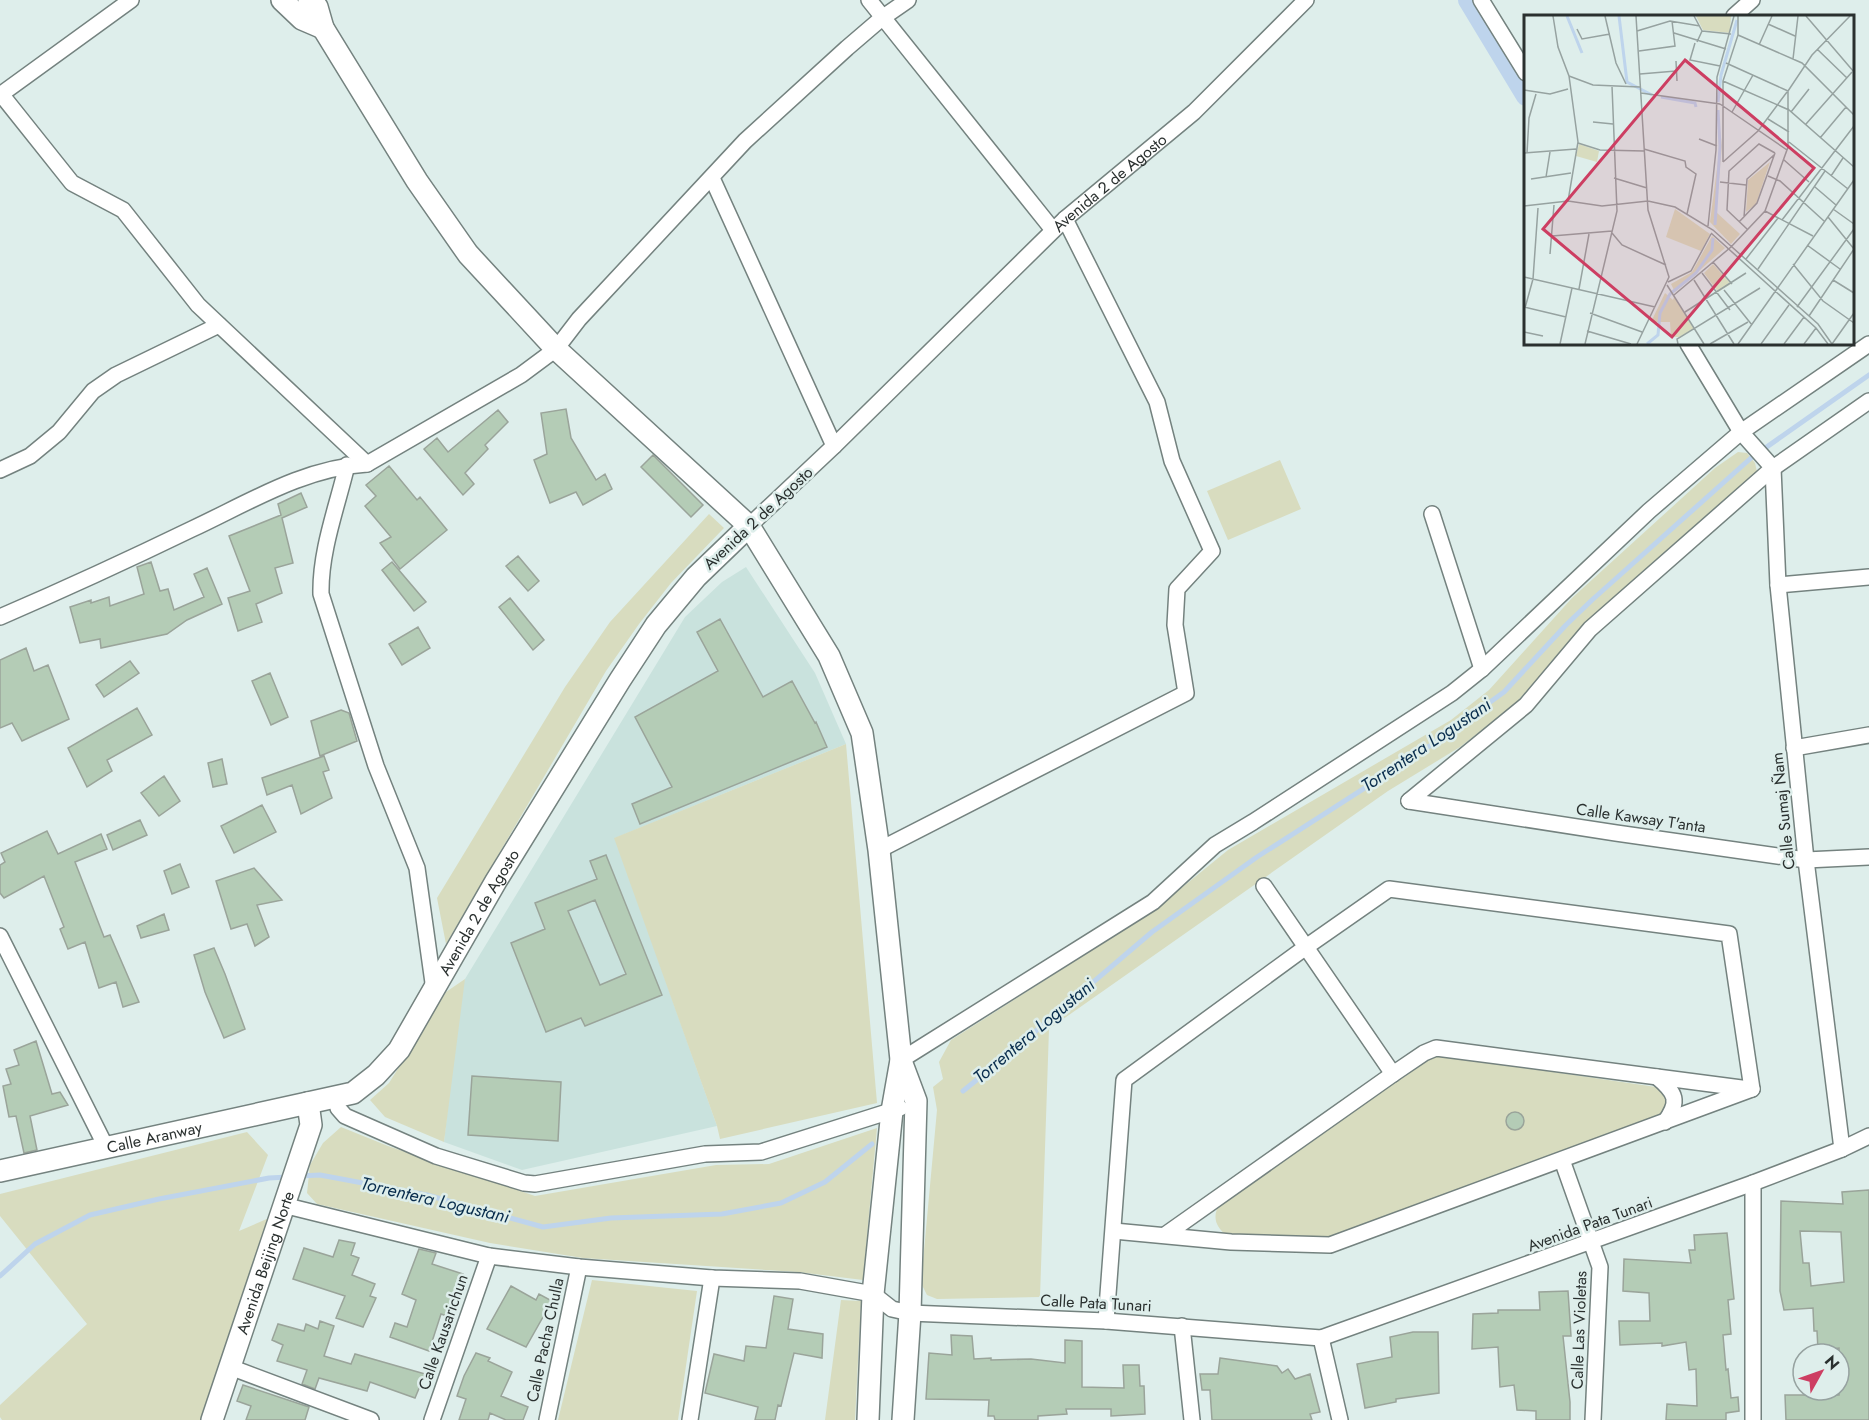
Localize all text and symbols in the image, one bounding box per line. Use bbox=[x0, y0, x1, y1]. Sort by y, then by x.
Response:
inset map bbox=[1524, 15, 1854, 345]
street label: Avenida 2 de Agosto bbox=[1047, 128, 1172, 237]
street label: Avenida 2 de Agosto bbox=[698, 461, 818, 575]
water label: Torrentera Logustani bbox=[1356, 692, 1497, 798]
street label: Calle Sumaj Ñam bbox=[1765, 751, 1801, 871]
street label: Calle Kawsay T'anta bbox=[1575, 798, 1707, 838]
street label: Avenida 2 de Agosto bbox=[433, 844, 525, 979]
water label: Torrentera Logustani bbox=[968, 972, 1101, 1090]
street label: Calle Aranway bbox=[105, 1115, 205, 1159]
water label: Torrentera Logustani bbox=[358, 1170, 512, 1230]
street label: Avenida Beijing Norte bbox=[230, 1188, 300, 1337]
street label: Avenida Pata Tunari bbox=[1524, 1191, 1656, 1257]
street label: Calle Las Violetas bbox=[1565, 1270, 1593, 1390]
street label: Calle Kausarichun bbox=[412, 1271, 474, 1393]
street label: Calle Pacha Chulla bbox=[521, 1276, 569, 1404]
street label: Calle Pata Tunari bbox=[1040, 1289, 1152, 1317]
north arrow bbox=[1791, 1342, 1851, 1402]
text: N bbox=[1819, 1350, 1845, 1375]

